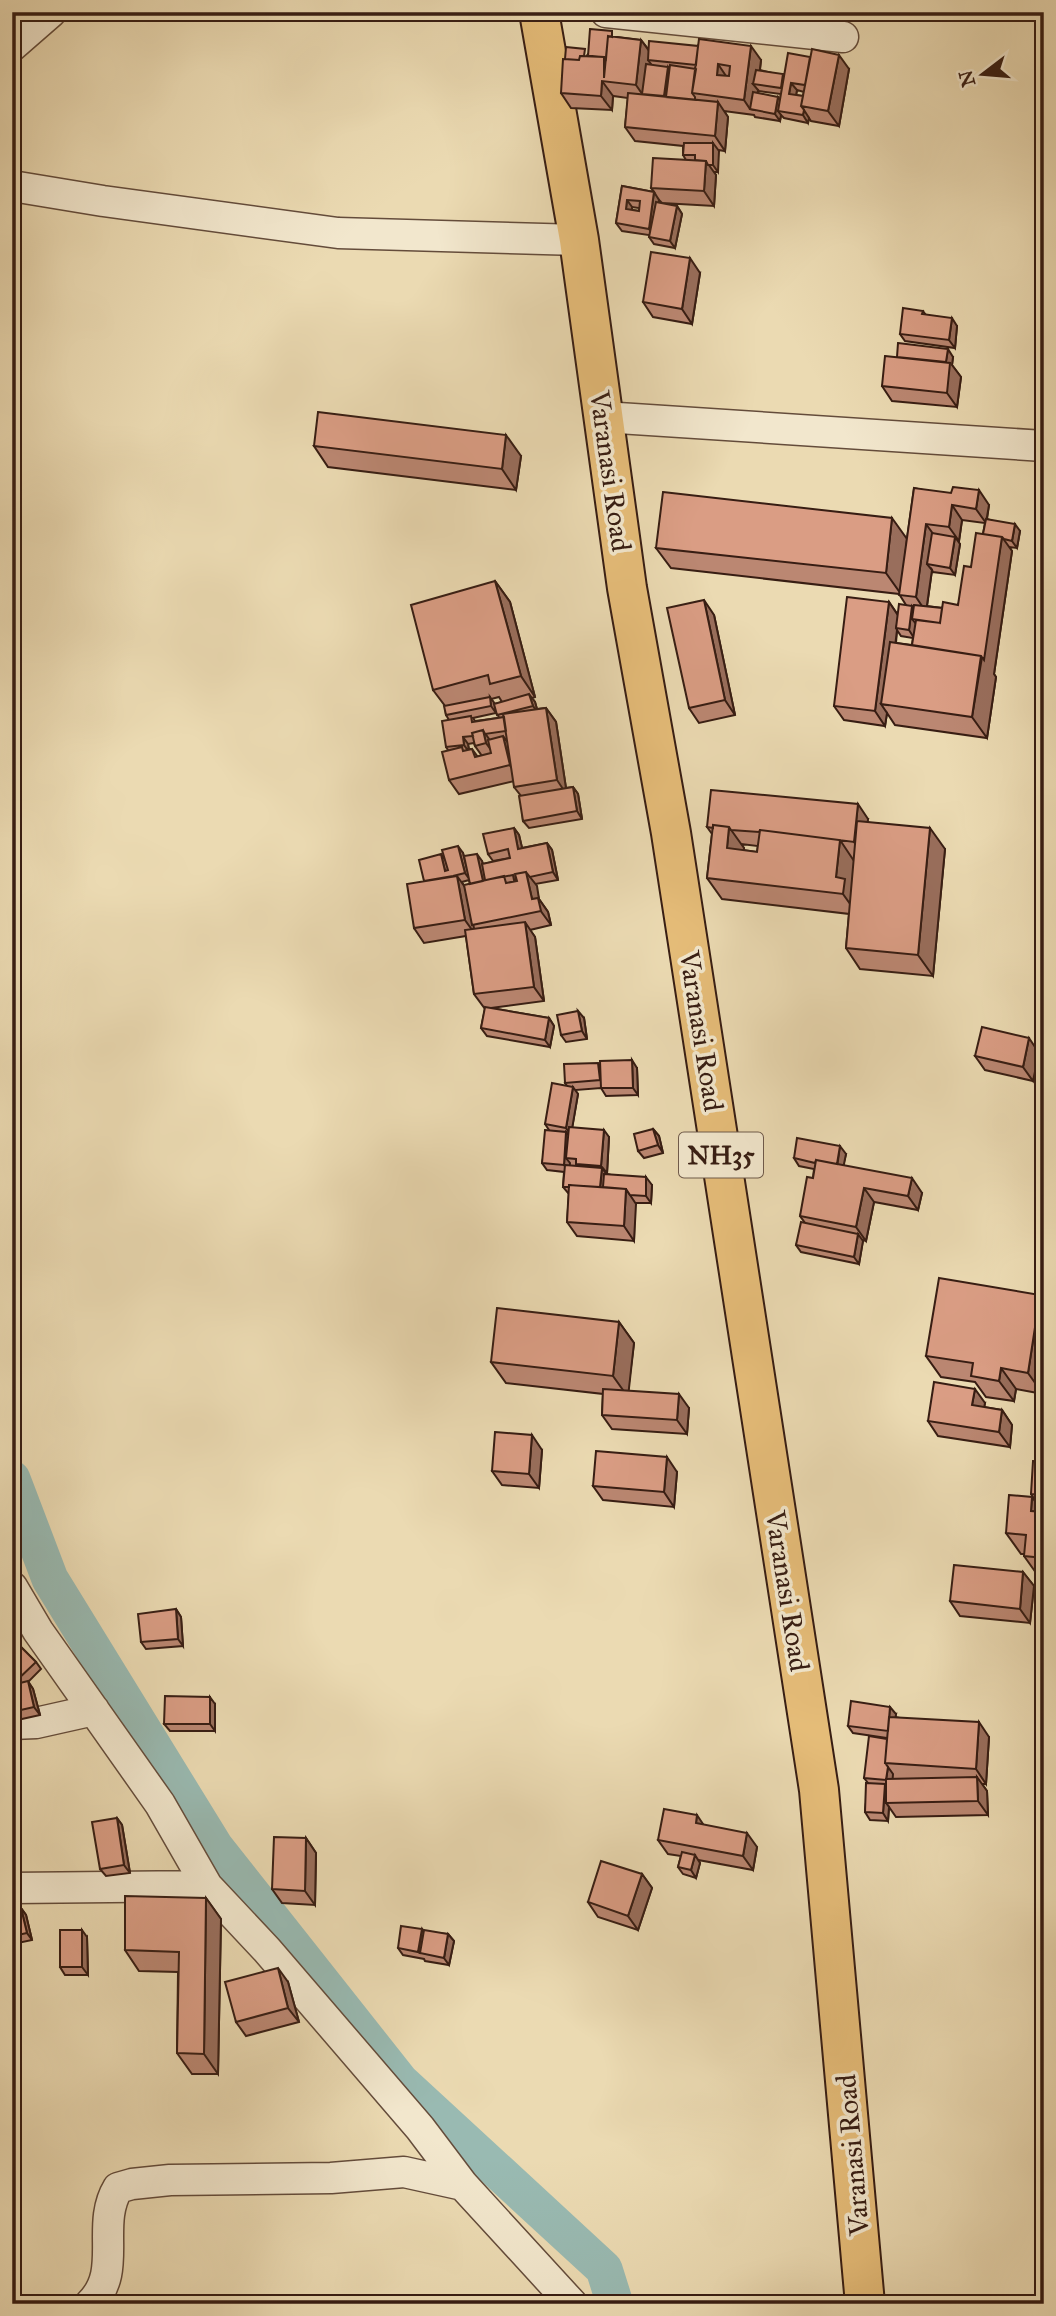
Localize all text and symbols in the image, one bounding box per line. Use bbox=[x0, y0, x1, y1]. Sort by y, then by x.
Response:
north arrow bbox=[948, 38, 1018, 108]
text: N bbox=[954, 68, 980, 89]
street label: Varanasi Road bbox=[582, 387, 639, 554]
street label: Varanasi Road bbox=[671, 947, 731, 1114]
road number: NH35 bbox=[679, 1132, 763, 1178]
street label: Varanasi Road bbox=[757, 1507, 817, 1674]
street label: Varanasi Road bbox=[828, 2073, 877, 2238]

